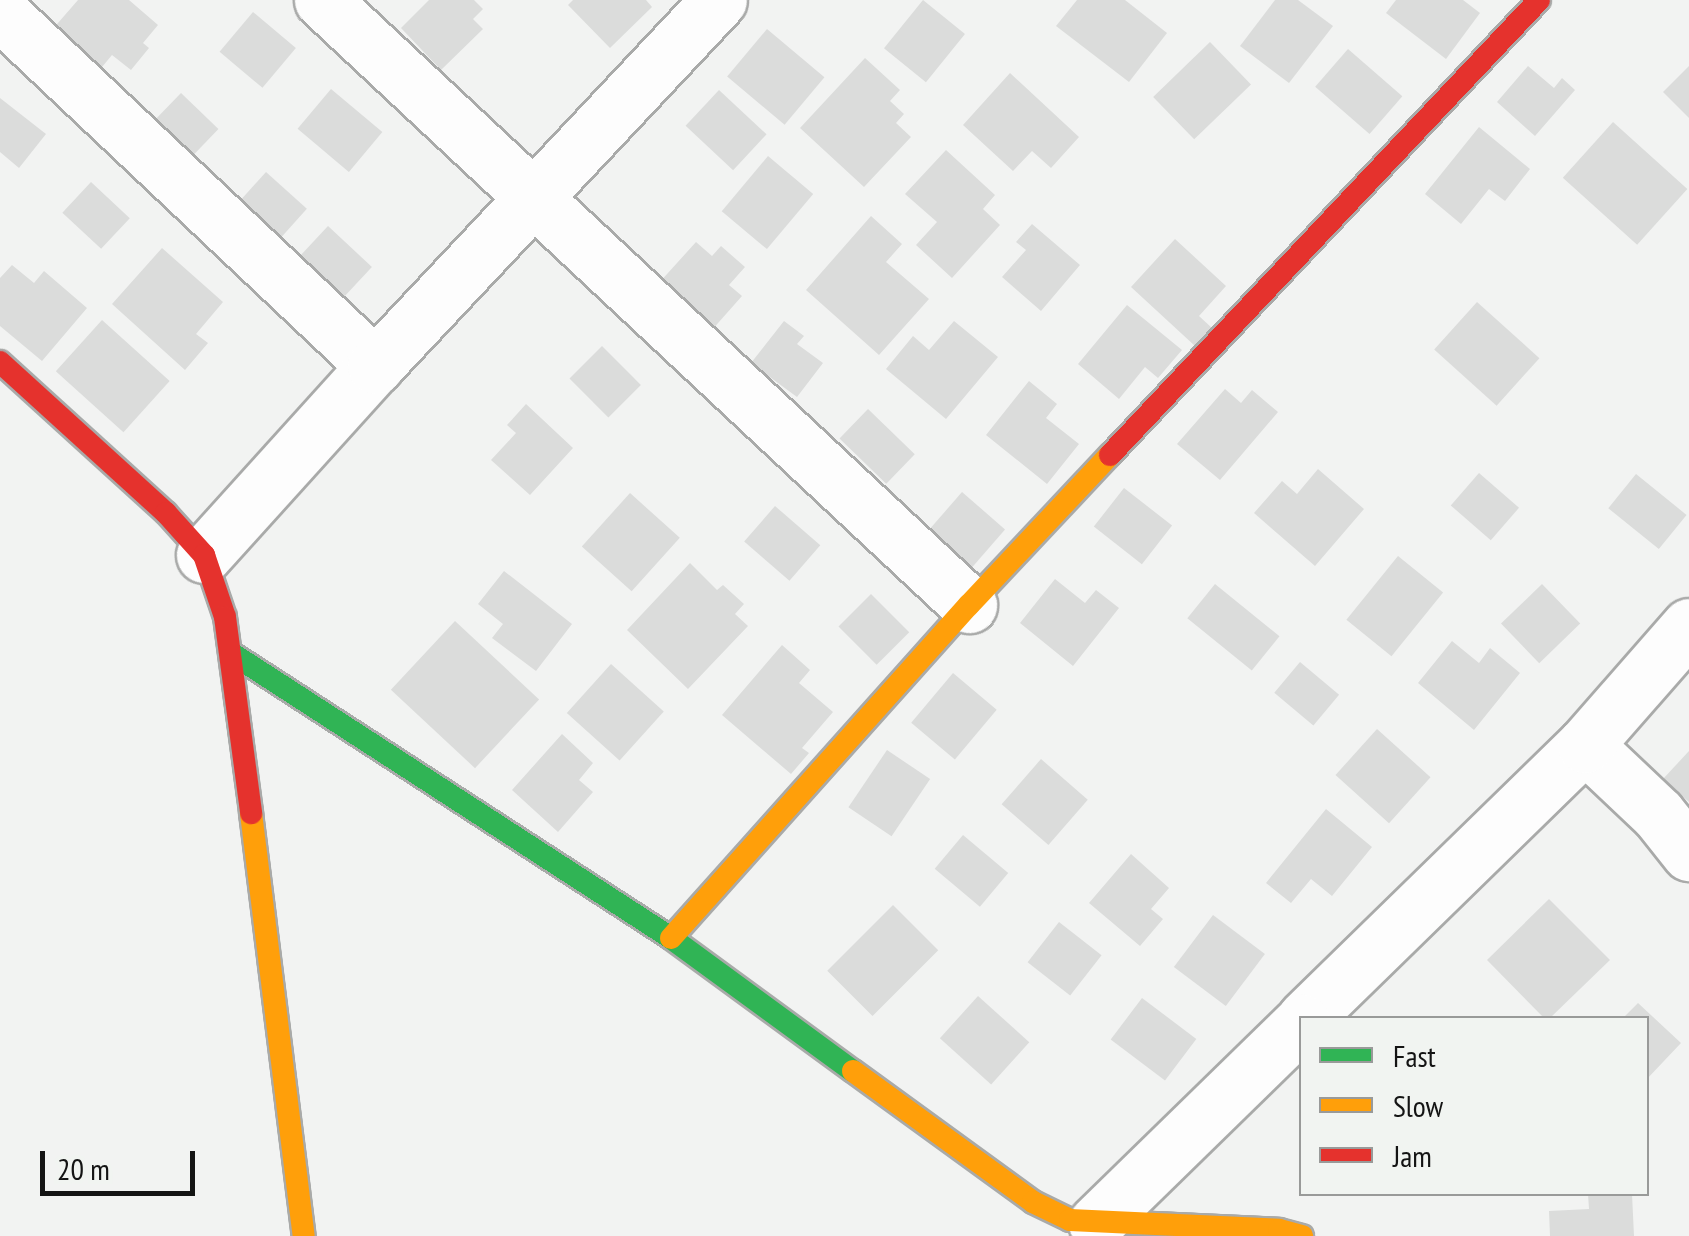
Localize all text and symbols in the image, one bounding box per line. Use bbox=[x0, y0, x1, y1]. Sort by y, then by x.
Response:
legend bbox=[1299, 1016, 1649, 1196]
text: Fast bbox=[1393, 1036, 1436, 1075]
text: Slow bbox=[1393, 1086, 1443, 1125]
scale bar bbox=[45, 1131, 200, 1193]
text: Jam bbox=[1393, 1136, 1432, 1175]
text: 20 m bbox=[57, 1149, 110, 1188]

